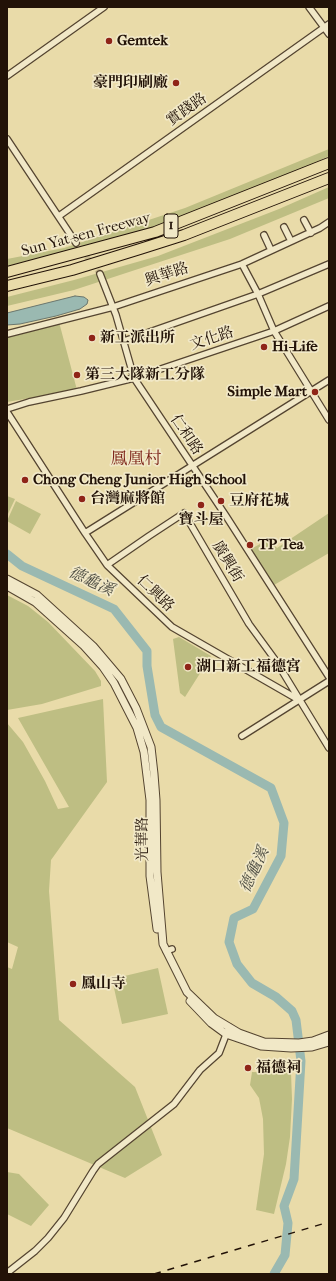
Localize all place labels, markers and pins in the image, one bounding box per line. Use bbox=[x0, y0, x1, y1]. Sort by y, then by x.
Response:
place label: Gemtek bbox=[117, 32, 168, 50]
marker: Gemtek bbox=[104, 36, 114, 46]
place label: 豪門印刷廠 bbox=[93, 74, 168, 92]
marker: 豪門印刷廠 bbox=[171, 78, 181, 88]
place label: 新工派出所 bbox=[100, 329, 175, 347]
marker: 新工派出所 bbox=[87, 333, 97, 343]
place label: Hi-Life bbox=[272, 338, 318, 356]
marker: Hi-Life bbox=[259, 342, 269, 352]
place label: 第三大隊新工分隊 bbox=[85, 366, 205, 384]
marker: 第三大隊新工分隊 bbox=[72, 370, 82, 380]
place label: Simple Mart bbox=[227, 383, 307, 401]
marker: Simple Mart bbox=[310, 387, 320, 397]
place label: Chong Cheng Junior High School bbox=[33, 471, 246, 489]
marker: Chong Cheng Junior High School bbox=[20, 475, 30, 485]
place label: 台灣麻將館 bbox=[90, 490, 165, 508]
place label: 豆府花城 bbox=[229, 492, 289, 510]
marker: 台灣麻將館 bbox=[77, 494, 87, 504]
marker: 豆府花城 bbox=[216, 496, 226, 506]
marker: 寶斗屋 bbox=[196, 500, 206, 510]
place label: 寶斗屋 bbox=[179, 511, 223, 529]
place label: TP Tea bbox=[258, 536, 304, 554]
marker: TP Tea bbox=[245, 540, 255, 550]
place label: 湖口新工福德宮 bbox=[196, 658, 301, 676]
marker: 湖口新工福德宮 bbox=[183, 662, 193, 672]
place label: 鳳山寺 bbox=[81, 975, 126, 993]
marker: 鳳山寺 bbox=[68, 979, 78, 989]
place label: 福德祠 bbox=[256, 1059, 301, 1077]
marker: 福德祠 bbox=[243, 1063, 253, 1073]

